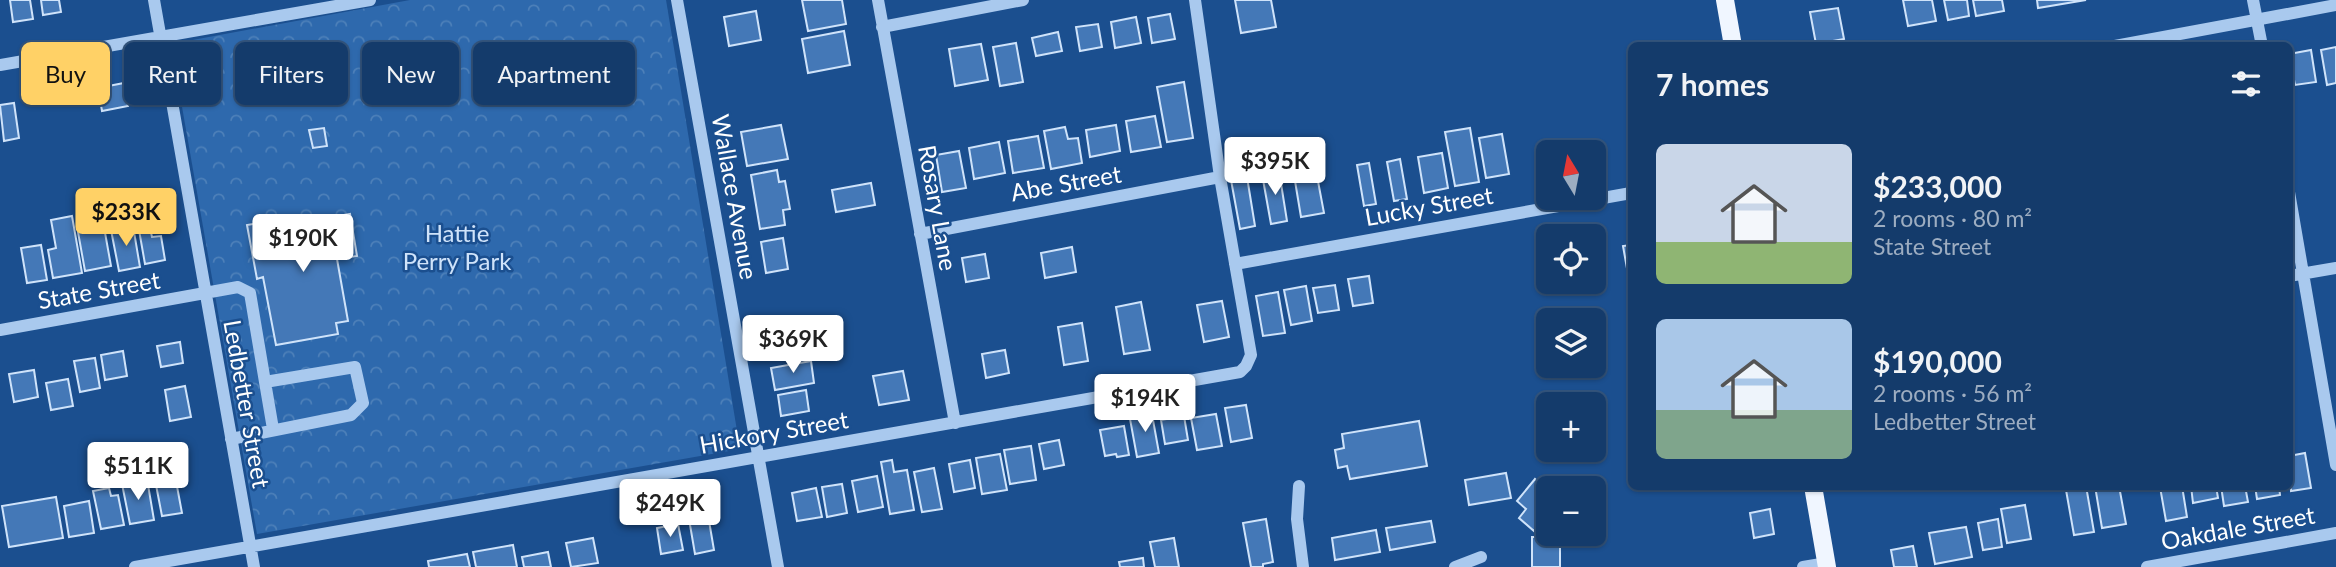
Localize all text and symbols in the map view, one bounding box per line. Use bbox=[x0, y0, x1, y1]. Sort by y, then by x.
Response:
chip: Buy bbox=[21, 42, 110, 105]
chip: Rent bbox=[124, 42, 221, 105]
chip: Filters bbox=[235, 42, 348, 105]
chip: New bbox=[362, 42, 459, 105]
chip: Apartment bbox=[473, 42, 635, 105]
icon: filters bbox=[2227, 65, 2265, 103]
text: 7 homes bbox=[1656, 66, 1769, 102]
street label: Wallace Avenue bbox=[707, 112, 764, 282]
pin: $395K bbox=[1226, 138, 1324, 197]
north arrow bbox=[1536, 140, 1606, 210]
map controls bbox=[1536, 140, 1606, 546]
street label: Rosary Lane bbox=[913, 143, 964, 273]
text: $395K bbox=[1240, 146, 1310, 174]
street label: Abe Street bbox=[1008, 158, 1124, 206]
text: $233,000 bbox=[1873, 168, 2002, 204]
icon: home bbox=[1712, 172, 1796, 256]
street label: Lucky Street bbox=[1362, 180, 1496, 231]
pin: $233K bbox=[77, 188, 175, 248]
text: $233K bbox=[91, 197, 161, 225]
text: 2 rooms · 80 m² bbox=[1873, 204, 2032, 232]
pin: $190K bbox=[254, 215, 352, 274]
park label: Hattie Perry Park bbox=[403, 218, 512, 275]
text: $190K bbox=[268, 223, 338, 251]
button: locate bbox=[1536, 224, 1606, 294]
text: State Street bbox=[1873, 232, 1991, 260]
street label: State Street bbox=[35, 264, 162, 315]
button: layers bbox=[1536, 308, 1606, 378]
pin: $369K bbox=[744, 316, 842, 375]
street label: Ledbetter Street bbox=[218, 317, 277, 490]
text: $369K bbox=[758, 324, 828, 352]
text: $190,000 bbox=[1873, 343, 2002, 379]
icon: home bbox=[1712, 347, 1796, 431]
pin: $194K bbox=[1096, 374, 1194, 434]
text: 2 rooms · 56 m² bbox=[1873, 379, 2032, 407]
text: $194K bbox=[1110, 383, 1180, 411]
button: + bbox=[1536, 392, 1606, 462]
street label: Hickory Street bbox=[697, 404, 851, 459]
text: Ledbetter Street bbox=[1873, 407, 2036, 435]
pin: $511K bbox=[89, 442, 187, 502]
text: $511K bbox=[103, 451, 173, 479]
button: − bbox=[1536, 476, 1606, 546]
pin: $249K bbox=[621, 480, 719, 539]
text: $249K bbox=[635, 488, 705, 516]
street label: Oakdale Street bbox=[2159, 500, 2317, 555]

